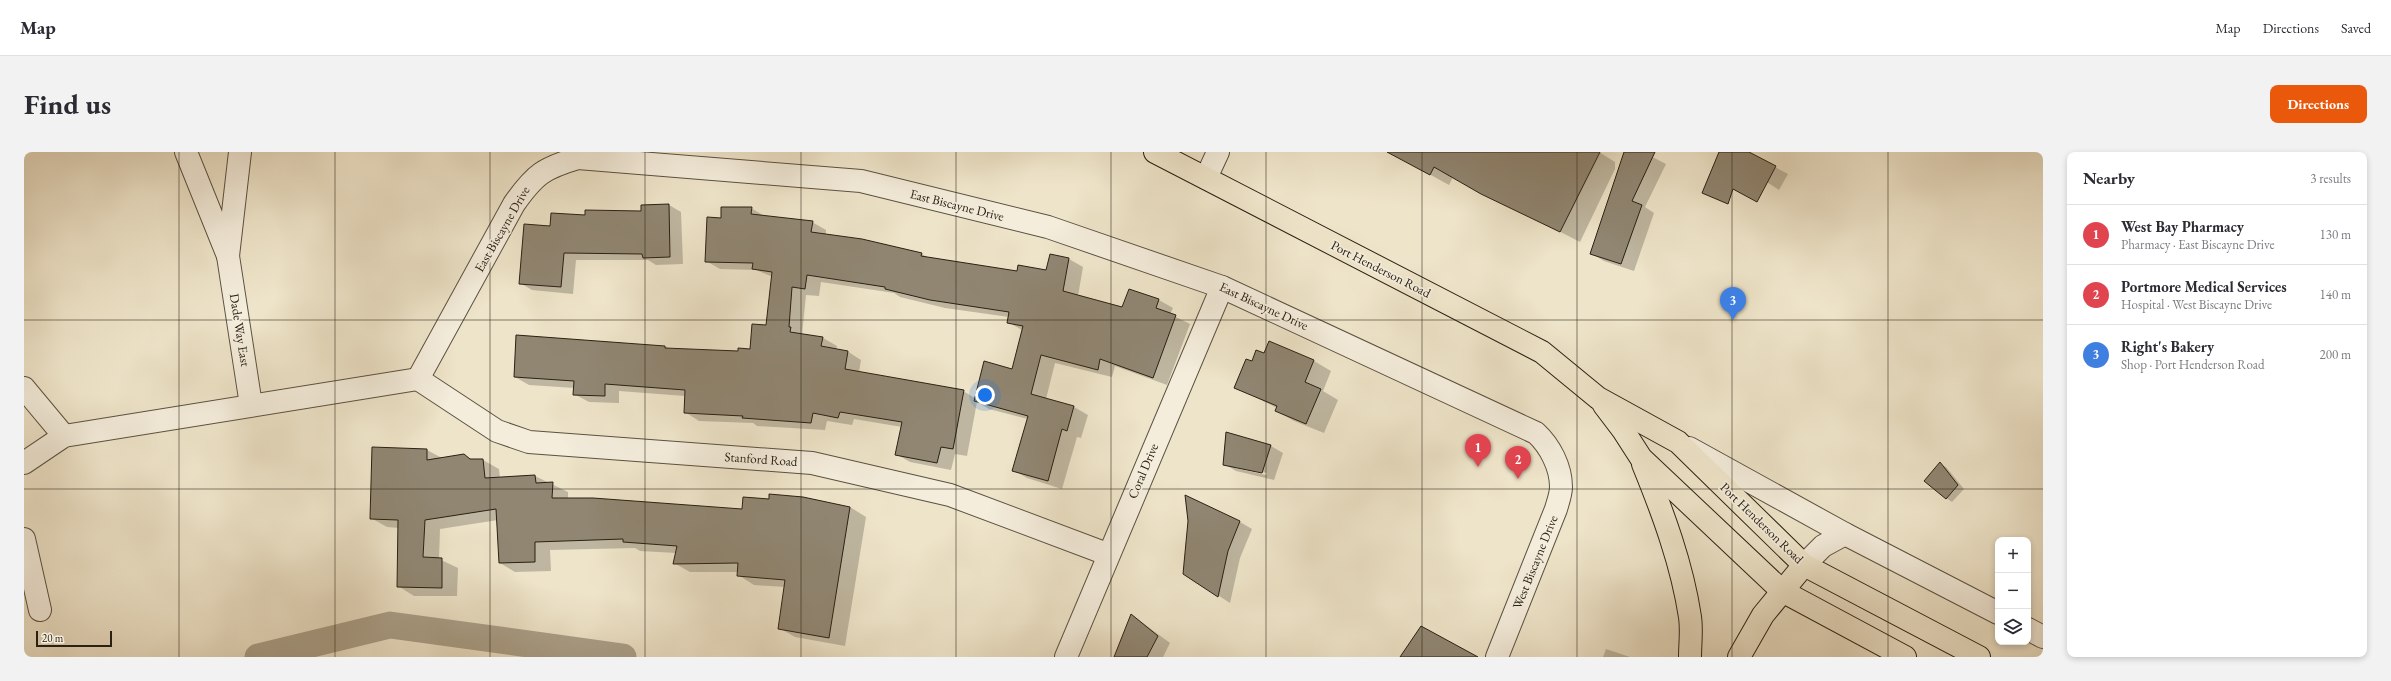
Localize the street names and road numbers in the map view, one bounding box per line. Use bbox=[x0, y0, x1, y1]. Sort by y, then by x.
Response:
street label: East Biscayne Drive bbox=[471, 183, 533, 275]
street label: East Biscayne Drive bbox=[908, 185, 1006, 225]
street label: Port Henderson Road bbox=[1328, 237, 1434, 302]
street label: East Biscayne Drive bbox=[1217, 278, 1311, 334]
street label: Dade Way East bbox=[226, 292, 254, 368]
street label: Coral Drive bbox=[1124, 441, 1162, 501]
street label: Stanford Road bbox=[724, 448, 798, 470]
street label: Port Henderson Road bbox=[1717, 479, 1808, 568]
street label: West Biscayne Drive bbox=[1508, 513, 1562, 611]

